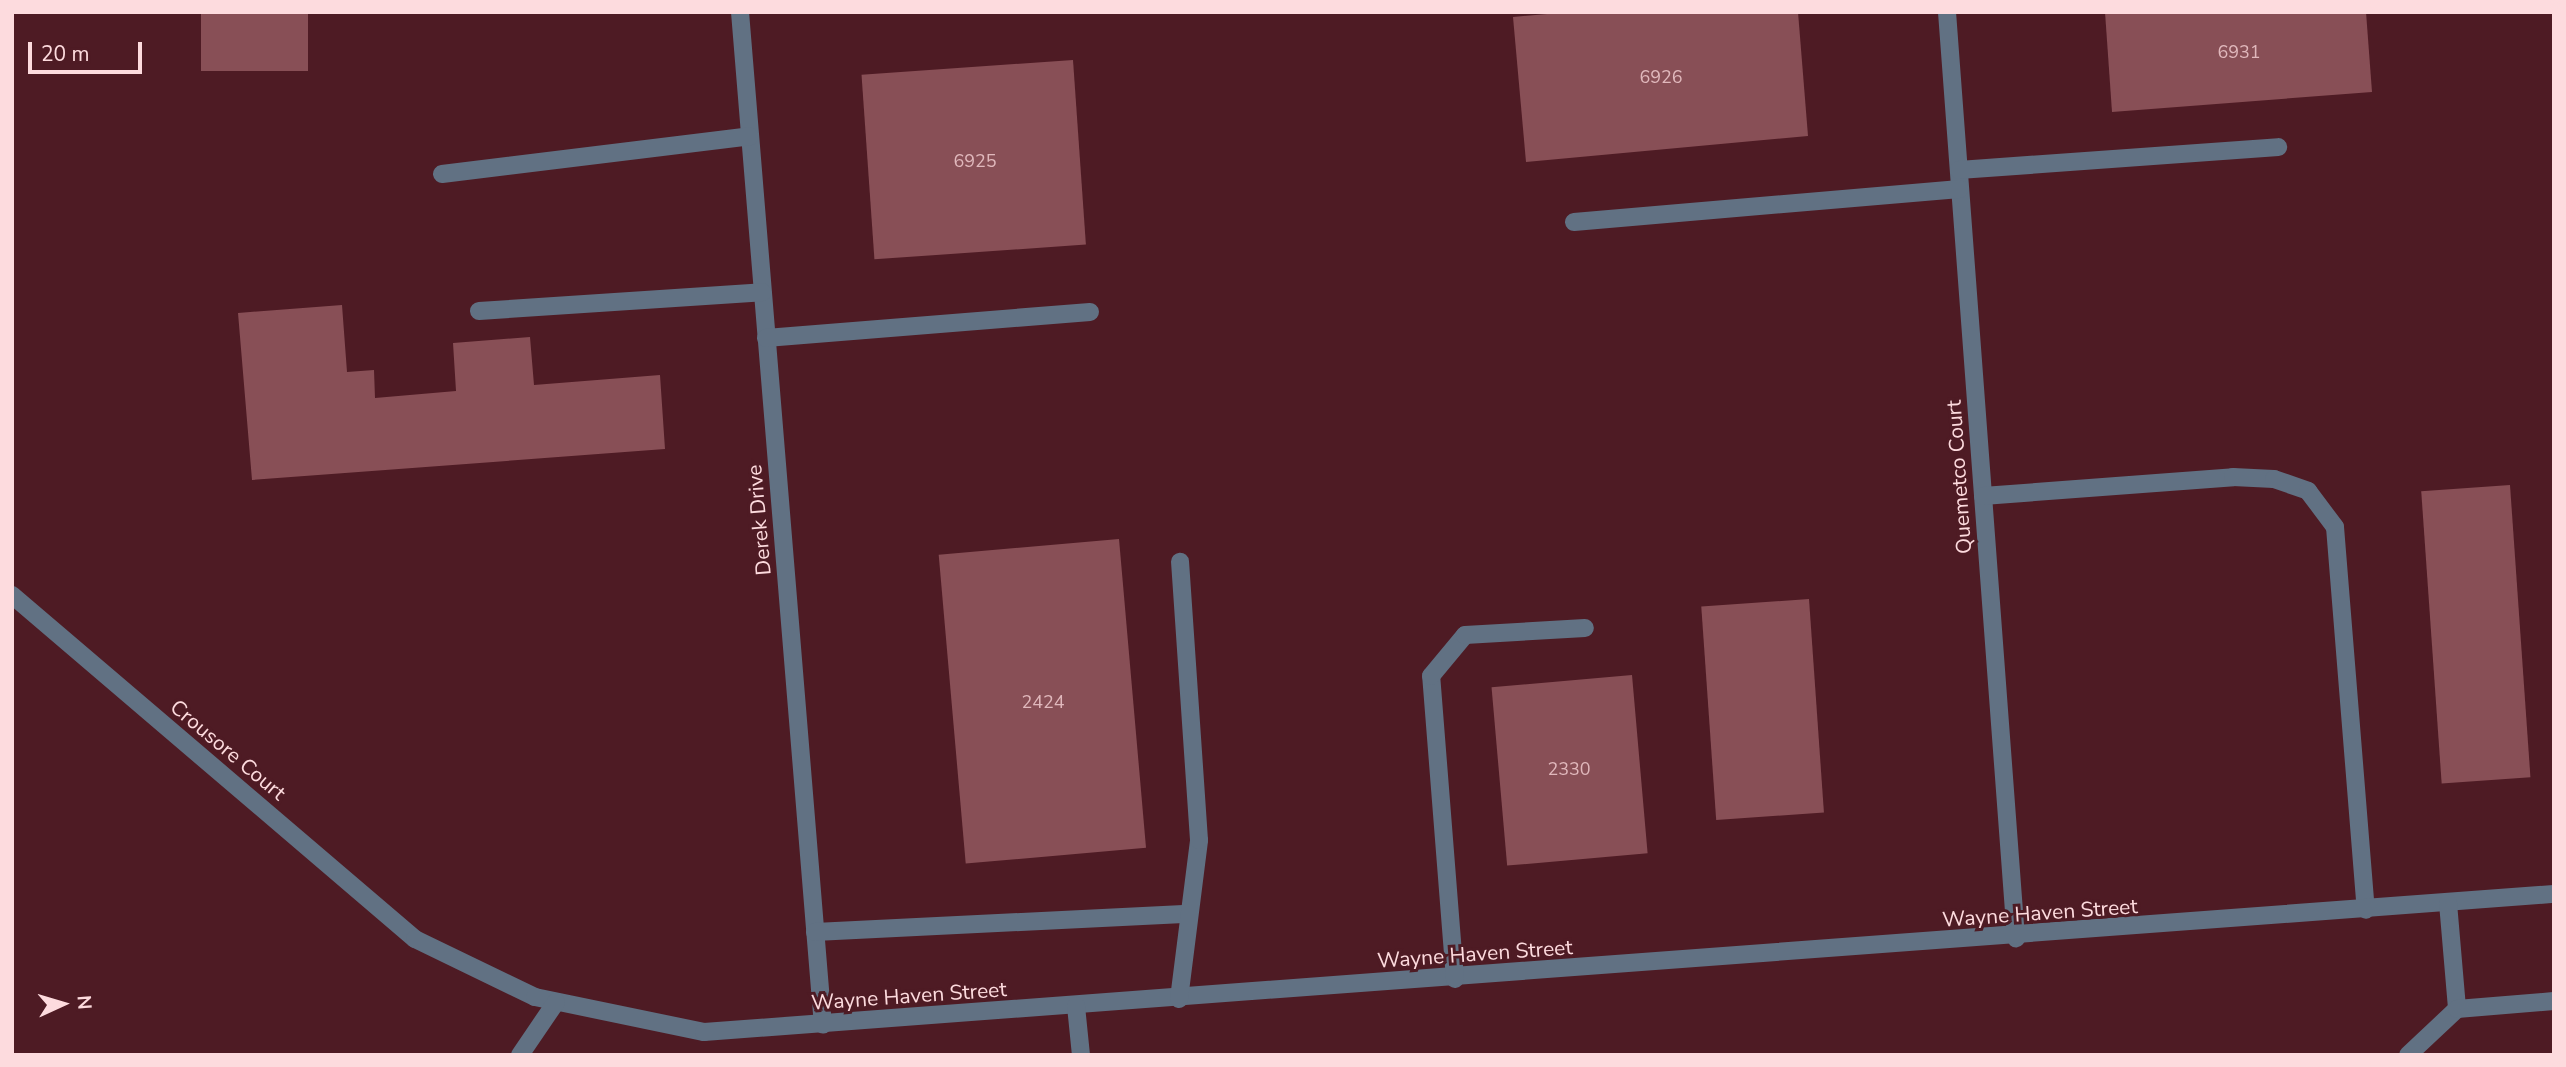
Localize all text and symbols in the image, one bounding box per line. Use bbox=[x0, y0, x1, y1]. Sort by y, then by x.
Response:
scale bar bbox=[32, 28, 145, 72]
text: 20 m bbox=[41, 40, 90, 68]
house number: 6931 bbox=[2217, 41, 2261, 63]
house number: 6926 bbox=[1639, 66, 1683, 88]
house number: 6925 bbox=[953, 150, 997, 172]
street label: Quemetco Court bbox=[1941, 399, 1977, 555]
street label: Derek Drive bbox=[742, 464, 776, 576]
house number: 2424 bbox=[1021, 691, 1065, 713]
street label: Crousore Court bbox=[165, 694, 291, 806]
house number: 2330 bbox=[1547, 758, 1591, 780]
street label: Wayne Haven Street bbox=[1942, 894, 2138, 932]
street label: Wayne Haven Street bbox=[1377, 935, 1573, 973]
north arrow bbox=[28, 969, 98, 1039]
street label: Wayne Haven Street bbox=[811, 977, 1007, 1015]
text: N bbox=[70, 995, 97, 1011]

